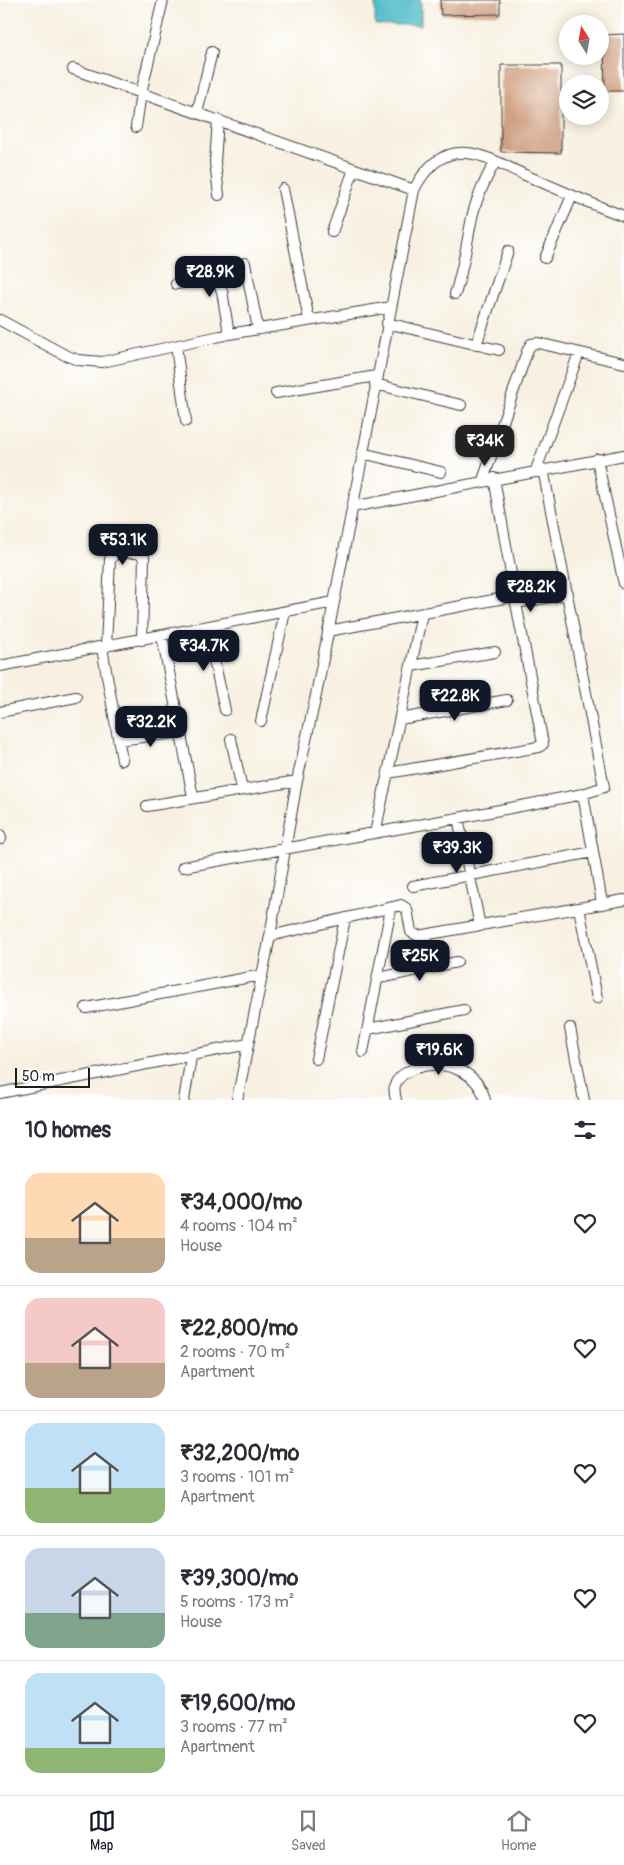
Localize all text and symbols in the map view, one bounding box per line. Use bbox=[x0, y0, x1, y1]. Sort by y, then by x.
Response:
north arrow bbox=[559, 15, 609, 65]
map controls bbox=[559, 15, 609, 125]
button: layers bbox=[559, 75, 609, 125]
pin: ₹28.9K bbox=[169, 256, 251, 298]
text: ₹28.9K bbox=[186, 262, 234, 282]
pin: ₹34K bbox=[455, 424, 515, 467]
text: ₹34K bbox=[466, 431, 504, 451]
pin: ₹53.1K bbox=[82, 524, 164, 566]
text: ₹53.1K bbox=[100, 530, 146, 550]
pin: ₹28.2K bbox=[490, 570, 572, 613]
text: ₹28.2K bbox=[507, 577, 555, 597]
pin: ₹34.7K bbox=[163, 630, 245, 672]
text: ₹34.7K bbox=[179, 636, 229, 656]
pin: ₹22.8K bbox=[414, 680, 496, 722]
text: ₹22.8K bbox=[431, 686, 479, 706]
pin: ₹32.2K bbox=[110, 706, 192, 748]
text: ₹32.2K bbox=[126, 712, 176, 732]
pin: ₹39.3K bbox=[416, 832, 498, 874]
text: ₹39.3K bbox=[433, 838, 481, 858]
pin: ₹25K bbox=[390, 940, 450, 982]
text: ₹25K bbox=[402, 946, 438, 966]
pin: ₹19.6K bbox=[398, 1034, 480, 1076]
text: ₹19.6K bbox=[416, 1040, 462, 1060]
scale bar bbox=[15, 1065, 90, 1088]
text: 50 m bbox=[22, 1068, 55, 1085]
icon: filters bbox=[571, 1116, 599, 1144]
text: 10 homes bbox=[25, 1117, 111, 1144]
text: ₹34,000/mo bbox=[180, 1189, 302, 1216]
icon: home bbox=[65, 1193, 125, 1253]
icon: heart bbox=[571, 1209, 599, 1237]
text: 4 rooms · 104 m² bbox=[180, 1216, 298, 1236]
text: House bbox=[180, 1236, 222, 1256]
text: ₹22,800/mo bbox=[180, 1315, 298, 1342]
icon: home bbox=[65, 1318, 125, 1378]
icon: heart bbox=[571, 1334, 599, 1362]
text: 2 rooms · 70 m² bbox=[180, 1342, 290, 1362]
text: Apartment bbox=[180, 1362, 255, 1382]
text: ₹32,200/mo bbox=[180, 1440, 299, 1467]
icon: home bbox=[65, 1443, 125, 1503]
icon: heart bbox=[571, 1459, 599, 1487]
text: 3 rooms · 101 m² bbox=[180, 1467, 294, 1487]
text: Apartment bbox=[180, 1487, 255, 1507]
text: ₹39,300/mo bbox=[180, 1565, 298, 1592]
icon: home bbox=[65, 1568, 125, 1628]
icon: heart bbox=[571, 1584, 599, 1612]
text: 5 rooms · 173 m² bbox=[180, 1592, 294, 1612]
text: House bbox=[180, 1612, 222, 1632]
text: ₹19,600/mo bbox=[180, 1690, 295, 1717]
icon: home bbox=[65, 1693, 125, 1753]
icon: heart bbox=[571, 1709, 599, 1737]
text: 3 rooms · 77 m² bbox=[180, 1717, 288, 1737]
text: Apartment bbox=[180, 1737, 255, 1757]
tab: Map bbox=[88, 1807, 116, 1854]
tab: Saved bbox=[291, 1807, 326, 1854]
tab: Home bbox=[501, 1807, 536, 1854]

